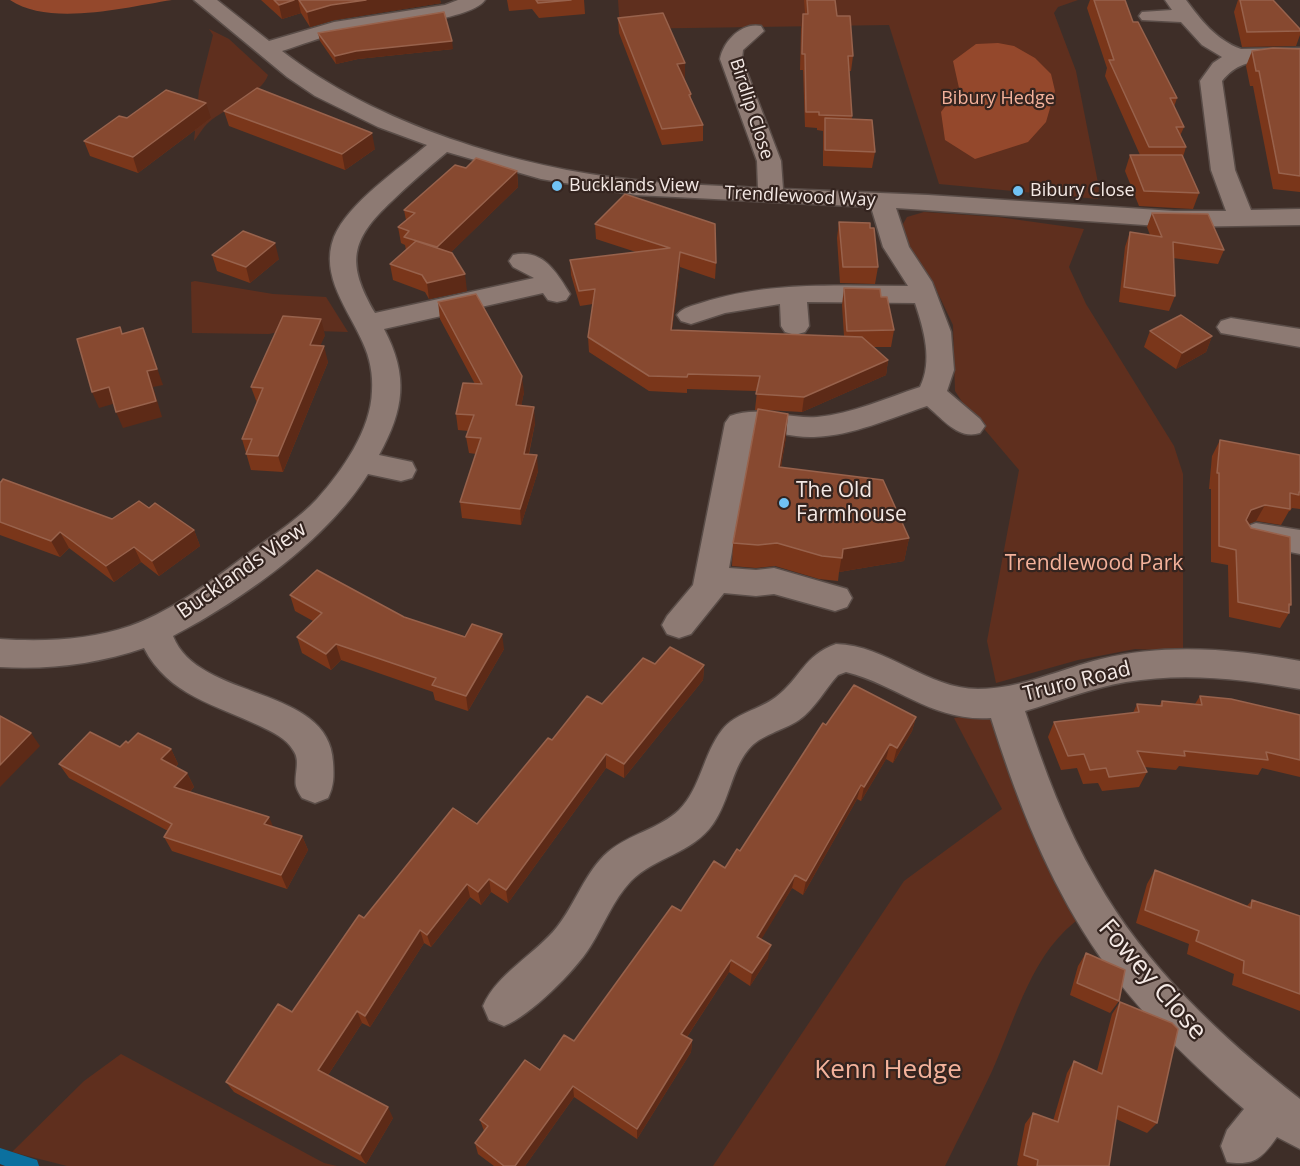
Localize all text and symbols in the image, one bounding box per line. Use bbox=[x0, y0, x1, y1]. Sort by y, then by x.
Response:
street label: Birdlip Close bbox=[725, 56, 777, 162]
park label: Bibury Hedge bbox=[941, 88, 1055, 110]
place label: Bucklands View bbox=[569, 175, 699, 197]
marker: Bucklands View bbox=[550, 179, 564, 193]
place label: Bibury Close bbox=[1030, 180, 1135, 202]
street label: Trendlewood Way bbox=[724, 182, 876, 212]
marker: Bibury Close bbox=[1011, 184, 1025, 198]
place label: The Old Farmhouse bbox=[796, 478, 907, 528]
marker: The Old Farmhouse bbox=[777, 496, 791, 510]
street label: Bucklands View bbox=[173, 517, 311, 625]
park label: Trendlewood Park bbox=[1005, 551, 1183, 577]
street label: Truro Road bbox=[1021, 656, 1133, 708]
street label: Fowey Close bbox=[1091, 913, 1213, 1047]
park label: Kenn Hedge bbox=[814, 1055, 962, 1087]

